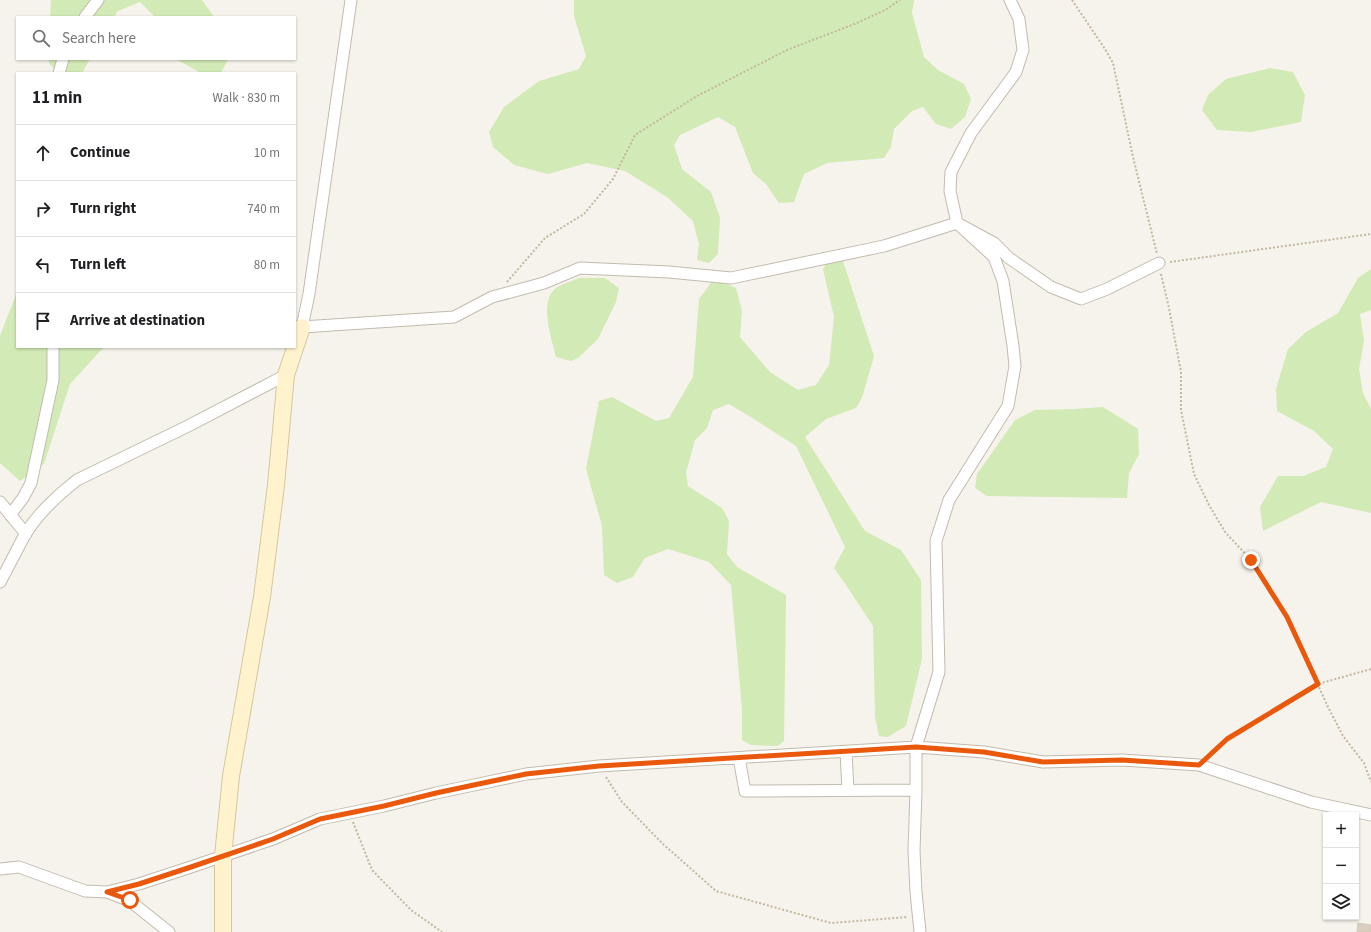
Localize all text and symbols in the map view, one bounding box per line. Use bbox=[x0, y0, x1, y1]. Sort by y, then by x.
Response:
search box bbox=[16, 16, 296, 60]
icon: search bbox=[30, 27, 52, 49]
text: Search here bbox=[62, 28, 136, 49]
text: 11 min bbox=[32, 86, 82, 110]
text: Walk · 830 m bbox=[212, 89, 280, 107]
icon: ahead bbox=[32, 142, 54, 164]
text: Continue bbox=[70, 142, 130, 163]
text: 10 m bbox=[254, 144, 280, 162]
icon: right bbox=[32, 198, 54, 220]
text: Turn right bbox=[70, 198, 136, 219]
text: 740 m bbox=[247, 200, 280, 218]
icon: left bbox=[32, 254, 54, 276]
text: Turn left bbox=[70, 254, 126, 275]
text: 80 m bbox=[254, 256, 280, 274]
icon: arrive bbox=[32, 310, 54, 332]
text: Arrive at destination bbox=[70, 310, 205, 331]
route end bbox=[1242, 551, 1260, 569]
map controls bbox=[1323, 812, 1359, 920]
button: + bbox=[1323, 812, 1359, 848]
button: − bbox=[1323, 848, 1359, 884]
button: layers bbox=[1323, 884, 1359, 920]
route start bbox=[121, 891, 139, 909]

